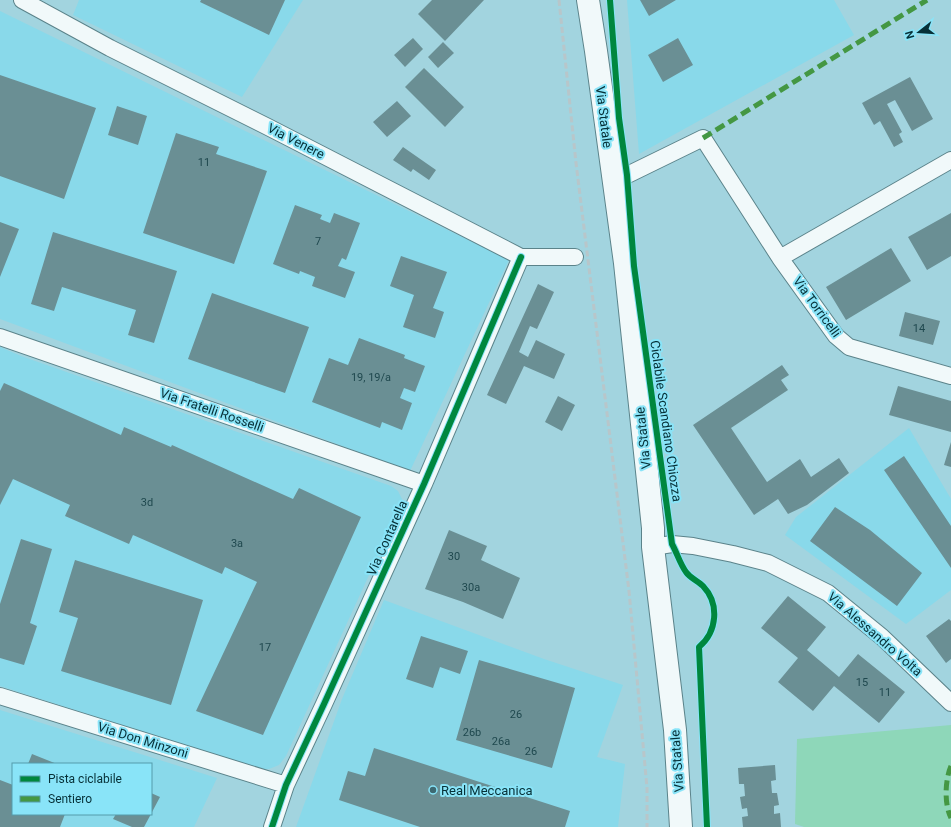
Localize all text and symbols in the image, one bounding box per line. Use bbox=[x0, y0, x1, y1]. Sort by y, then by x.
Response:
north arrow bbox=[899, 12, 939, 52]
text: N bbox=[902, 29, 917, 40]
street label: Via Statale bbox=[593, 85, 615, 149]
street label: Via Venere bbox=[265, 120, 327, 162]
house number: 11 bbox=[198, 156, 210, 169]
house number: 7 bbox=[315, 235, 321, 248]
street label: Via Torricelli bbox=[790, 274, 844, 340]
house number: 14 bbox=[913, 322, 925, 335]
street label: Ciclabile Scandiano Chiozza bbox=[647, 339, 685, 503]
house number: 19, 19/a bbox=[351, 371, 391, 384]
street label: Via Fratelli Rosselli bbox=[158, 385, 266, 435]
street label: Via Statale bbox=[632, 406, 654, 470]
house number: 3d bbox=[141, 496, 153, 509]
street label: Via Contarella bbox=[364, 498, 410, 578]
house number: 3a bbox=[231, 537, 243, 550]
house number: 30 bbox=[448, 550, 460, 563]
house number: 30a bbox=[462, 581, 480, 594]
street label: Via Alessandro Volta bbox=[825, 589, 925, 679]
house number: 17 bbox=[259, 641, 271, 654]
house number: 15 bbox=[856, 676, 868, 689]
house number: 11 bbox=[879, 686, 891, 699]
house number: 26 bbox=[510, 708, 522, 721]
street label: Via Don Minzoni bbox=[96, 719, 190, 761]
house number: 26b bbox=[463, 726, 481, 739]
street label: Via Statale bbox=[667, 729, 687, 793]
house number: 26a bbox=[492, 735, 510, 748]
house number: 26 bbox=[525, 745, 537, 758]
legend bbox=[12, 763, 152, 815]
text: Pista ciclabile bbox=[48, 772, 122, 786]
place label: Real Meccanica bbox=[441, 783, 533, 798]
marker: Real Meccanica bbox=[428, 785, 438, 795]
text: Sentiero bbox=[48, 792, 92, 806]

